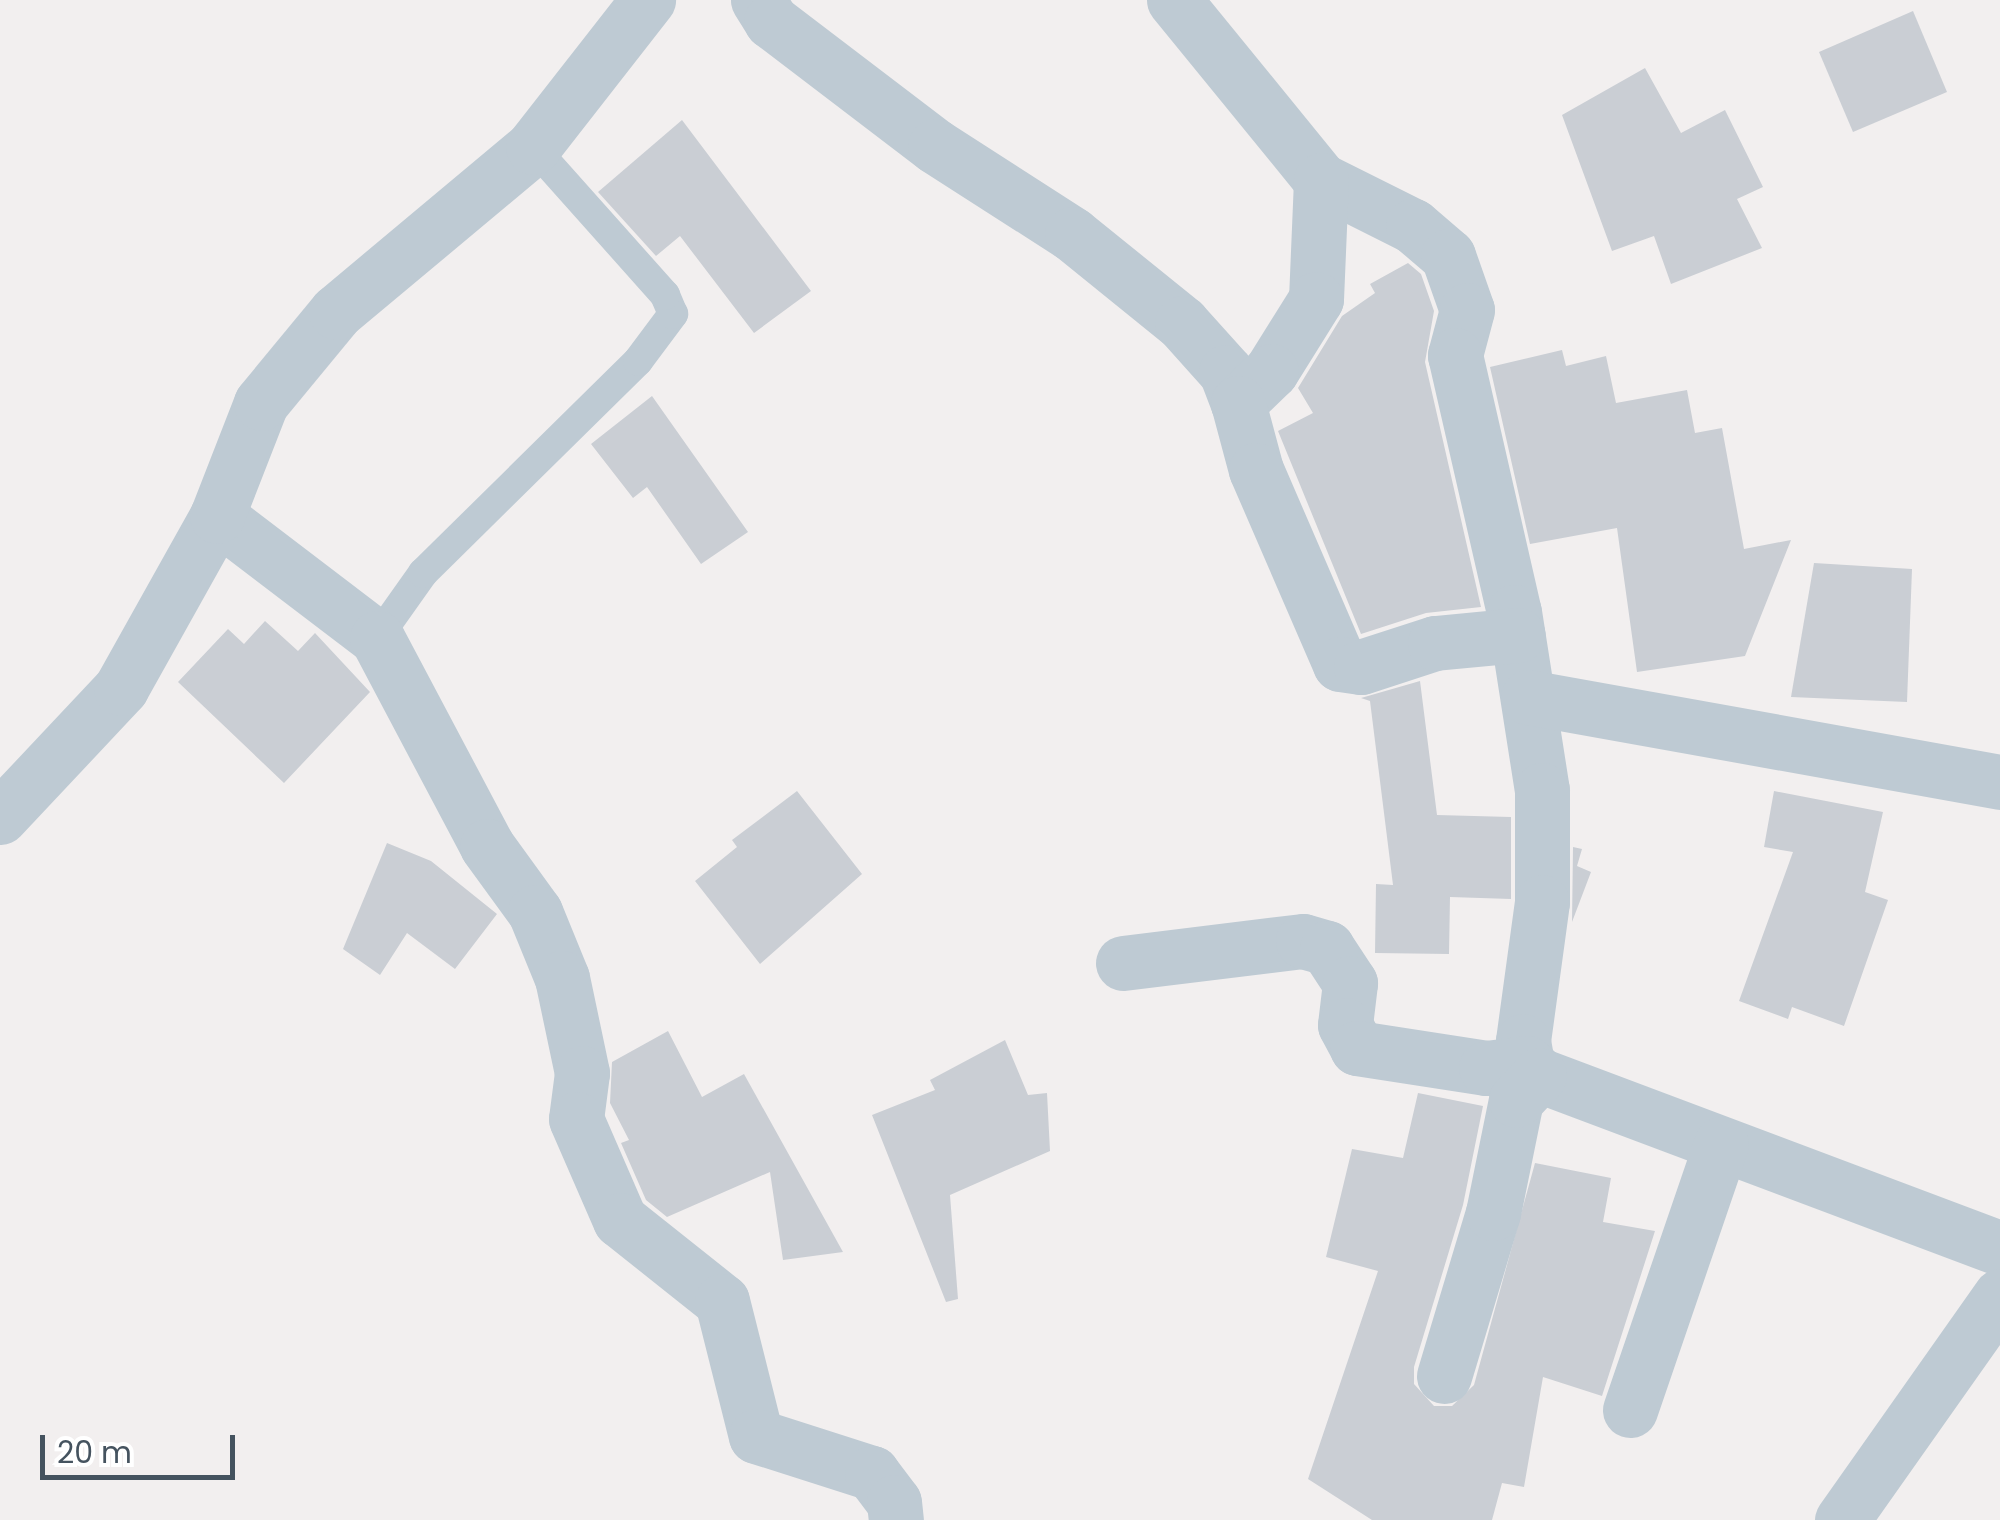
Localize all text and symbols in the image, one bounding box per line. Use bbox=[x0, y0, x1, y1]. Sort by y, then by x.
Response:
scale bar bbox=[45, 1415, 240, 1477]
text: 20 m bbox=[57, 1431, 132, 1474]

